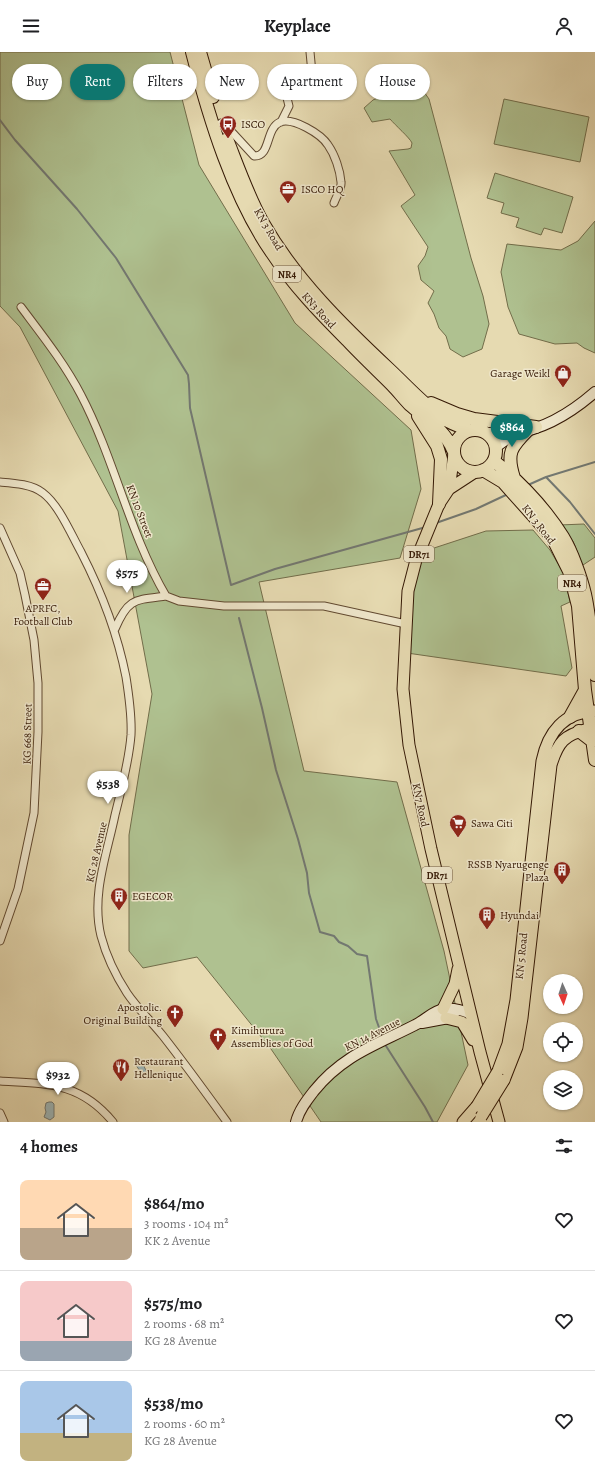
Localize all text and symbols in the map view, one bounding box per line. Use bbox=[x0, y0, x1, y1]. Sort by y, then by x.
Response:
text: Keyplace bbox=[264, 14, 331, 38]
icon: menu bbox=[20, 15, 42, 37]
icon: person bbox=[553, 15, 575, 37]
chip: Buy bbox=[12, 64, 62, 100]
chip: Rent bbox=[70, 64, 125, 100]
chip: Filters bbox=[133, 64, 197, 100]
chip: New bbox=[205, 64, 259, 100]
chip: Apartment bbox=[267, 64, 357, 100]
chip: House bbox=[365, 64, 430, 100]
bus stop icon: ISCO bbox=[218, 114, 238, 139]
place label: ISCO bbox=[241, 117, 266, 132]
office icon: ISCO HQ bbox=[278, 179, 298, 204]
place label: ISCO HQ bbox=[301, 182, 345, 197]
street label: KN 3 Road bbox=[250, 205, 287, 253]
road number: NR4 bbox=[273, 266, 301, 282]
street label: KN3 Road bbox=[298, 289, 339, 332]
shop icon: Garage Weikl bbox=[553, 363, 573, 388]
place label: Garage Weikl bbox=[490, 366, 550, 381]
pin: $864 bbox=[488, 414, 536, 448]
text: $864 bbox=[500, 418, 524, 435]
street label: KN 10 Street bbox=[123, 482, 157, 540]
street label: KN 3 Road bbox=[518, 501, 559, 547]
road number: DR71 bbox=[404, 546, 434, 562]
pin: $575 bbox=[103, 560, 151, 594]
text: $575 bbox=[116, 564, 138, 581]
road number: NR4 bbox=[558, 575, 586, 591]
office icon: APRFC, Football Club bbox=[33, 576, 53, 601]
place label: APRFC, Football Club bbox=[13, 601, 73, 629]
street label: KG 668 Street bbox=[19, 703, 36, 765]
pin: $538 bbox=[84, 771, 132, 805]
text: $538 bbox=[96, 775, 120, 792]
street label: KN7 Road bbox=[409, 782, 432, 829]
supermarket icon: Sawa Citi bbox=[448, 813, 468, 838]
place label: Sawa Citi bbox=[471, 816, 513, 831]
street label: KG 28 Avenue bbox=[82, 820, 111, 884]
place label: RSSB Nyarugenge Plaza bbox=[467, 857, 550, 885]
building icon: RSSB Nyarugenge Plaza bbox=[552, 860, 572, 885]
road number: DR71 bbox=[422, 867, 452, 883]
building icon: EGECOR bbox=[109, 886, 129, 911]
place label: EGECOR bbox=[132, 889, 173, 904]
building icon: Hyundai bbox=[477, 905, 497, 930]
place label: Hyundai bbox=[500, 908, 539, 923]
street label: KN 5 Road bbox=[512, 932, 531, 980]
north arrow bbox=[543, 974, 583, 1014]
map controls bbox=[543, 974, 583, 1110]
place label: Apostolic. Original Building bbox=[84, 1000, 162, 1028]
church icon: Apostolic. Original Building bbox=[165, 1003, 185, 1028]
street label: KN 14 Avenue bbox=[342, 1014, 403, 1055]
button: locate bbox=[543, 1022, 583, 1062]
place label: Kimihurura Assemblies of God bbox=[230, 1023, 313, 1051]
church icon: Kimihurura Assemblies of God bbox=[208, 1026, 228, 1051]
place label: Restaurant Hellenique bbox=[134, 1054, 184, 1082]
restaurant icon: Restaurant Hellenique bbox=[111, 1057, 131, 1082]
pin: $932 bbox=[34, 1062, 82, 1096]
text: $932 bbox=[46, 1066, 70, 1083]
button: layers bbox=[543, 1070, 583, 1110]
text: 4 homes bbox=[20, 1135, 78, 1158]
icon: filters bbox=[553, 1135, 575, 1157]
text: $864/mo bbox=[144, 1192, 205, 1215]
icon: home bbox=[52, 1196, 100, 1244]
icon: heart bbox=[553, 1209, 575, 1231]
text: 3 rooms · 104 m² bbox=[144, 1215, 228, 1232]
text: KK 2 Avenue bbox=[144, 1232, 210, 1249]
text: $575/mo bbox=[144, 1292, 202, 1315]
icon: home bbox=[52, 1297, 100, 1345]
icon: heart bbox=[553, 1310, 575, 1332]
text: 2 rooms · 68 m² bbox=[144, 1315, 224, 1332]
text: KG 28 Avenue bbox=[144, 1332, 217, 1349]
text: $538/mo bbox=[144, 1392, 203, 1415]
icon: home bbox=[52, 1397, 100, 1445]
icon: heart bbox=[553, 1410, 575, 1432]
text: 2 rooms · 60 m² bbox=[144, 1415, 225, 1432]
text: KG 28 Avenue bbox=[144, 1432, 217, 1449]

